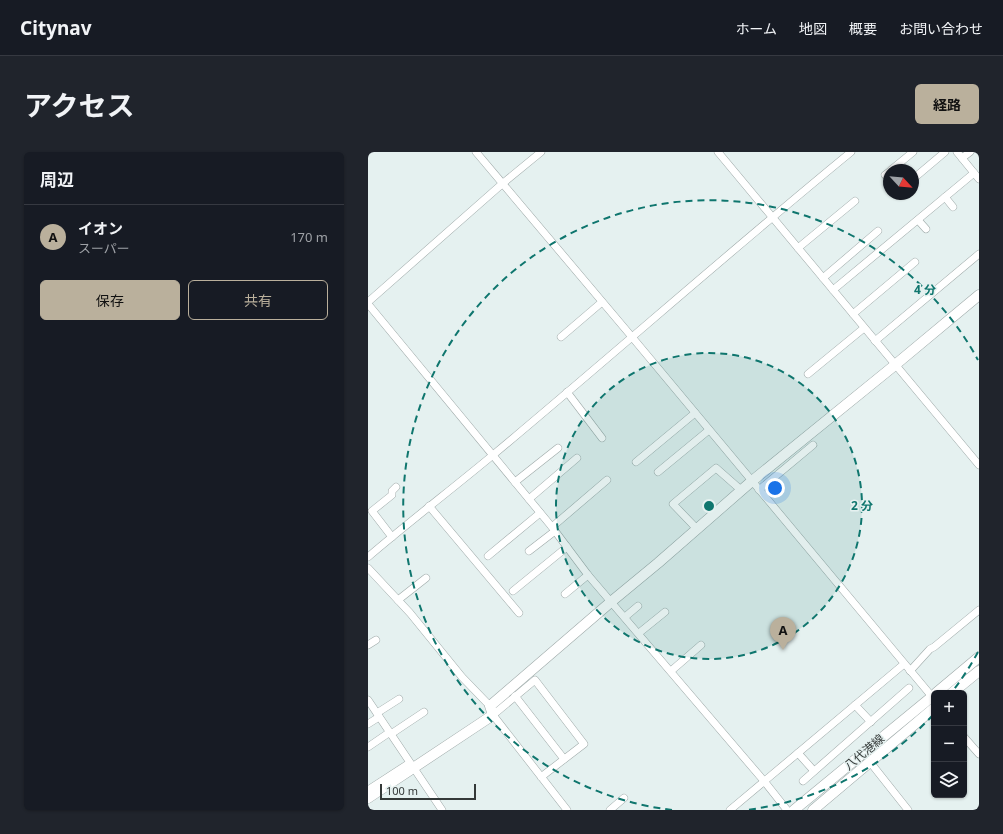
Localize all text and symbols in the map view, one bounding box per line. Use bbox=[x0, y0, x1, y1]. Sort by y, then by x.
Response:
text: Citynav bbox=[20, 15, 92, 41]
text: ホーム bbox=[735, 19, 777, 38]
text: 地図 bbox=[799, 19, 827, 38]
text: 概要 bbox=[849, 19, 877, 38]
text: お問い合わせ bbox=[899, 19, 983, 38]
button: 経路 bbox=[915, 84, 979, 124]
text: アクセス bbox=[24, 86, 135, 124]
north arrow bbox=[883, 164, 919, 200]
text: 周辺 bbox=[40, 168, 74, 191]
text: イオン bbox=[78, 218, 123, 238]
text: A bbox=[49, 228, 58, 246]
text: 170 m bbox=[290, 228, 328, 246]
text: スーパー bbox=[78, 239, 130, 257]
button: 保存 bbox=[40, 280, 180, 320]
button: 共有 bbox=[188, 280, 328, 320]
text: 4 分 bbox=[914, 281, 936, 298]
your location bbox=[765, 478, 785, 498]
text: 2 分 bbox=[851, 497, 873, 514]
centre of rings bbox=[702, 499, 716, 513]
pin: A bbox=[770, 617, 796, 650]
map controls bbox=[931, 690, 967, 798]
button: + bbox=[931, 690, 967, 726]
button: − bbox=[931, 726, 967, 762]
street label: 八代港線 bbox=[840, 730, 888, 774]
button: layers bbox=[931, 762, 967, 798]
scale bar bbox=[380, 782, 476, 801]
text: 100 m bbox=[386, 783, 418, 798]

